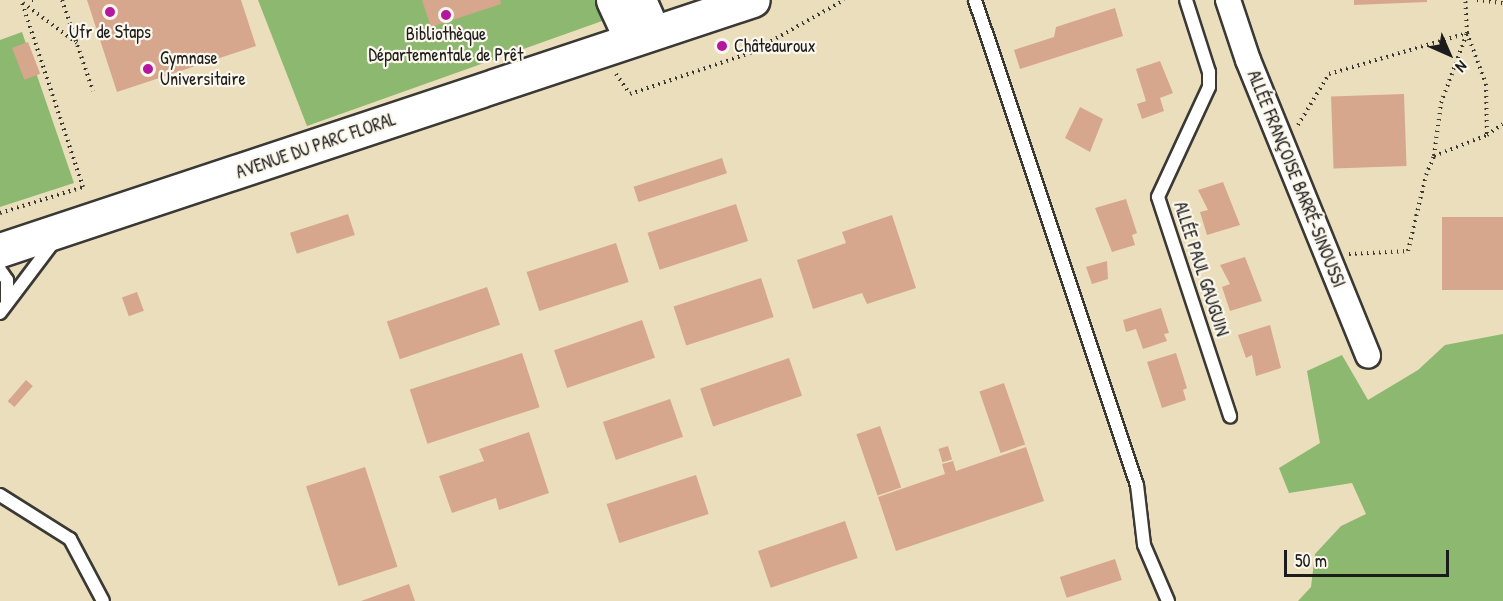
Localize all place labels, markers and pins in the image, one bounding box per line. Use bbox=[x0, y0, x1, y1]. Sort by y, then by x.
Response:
marker: Ufr de Staps bbox=[103, 5, 117, 19]
marker: Bibliothèque Départementale de Prêt bbox=[439, 8, 453, 22]
place label: Ufr de Staps bbox=[69, 21, 151, 43]
place label: Bibliothèque Départementale de Prêt bbox=[369, 24, 523, 66]
place label: Châteauroux bbox=[734, 35, 816, 57]
marker: Châteauroux bbox=[715, 39, 729, 53]
place label: Gymnase Universitaire bbox=[160, 48, 246, 90]
marker: Gymnase Universitaire bbox=[141, 62, 155, 76]

